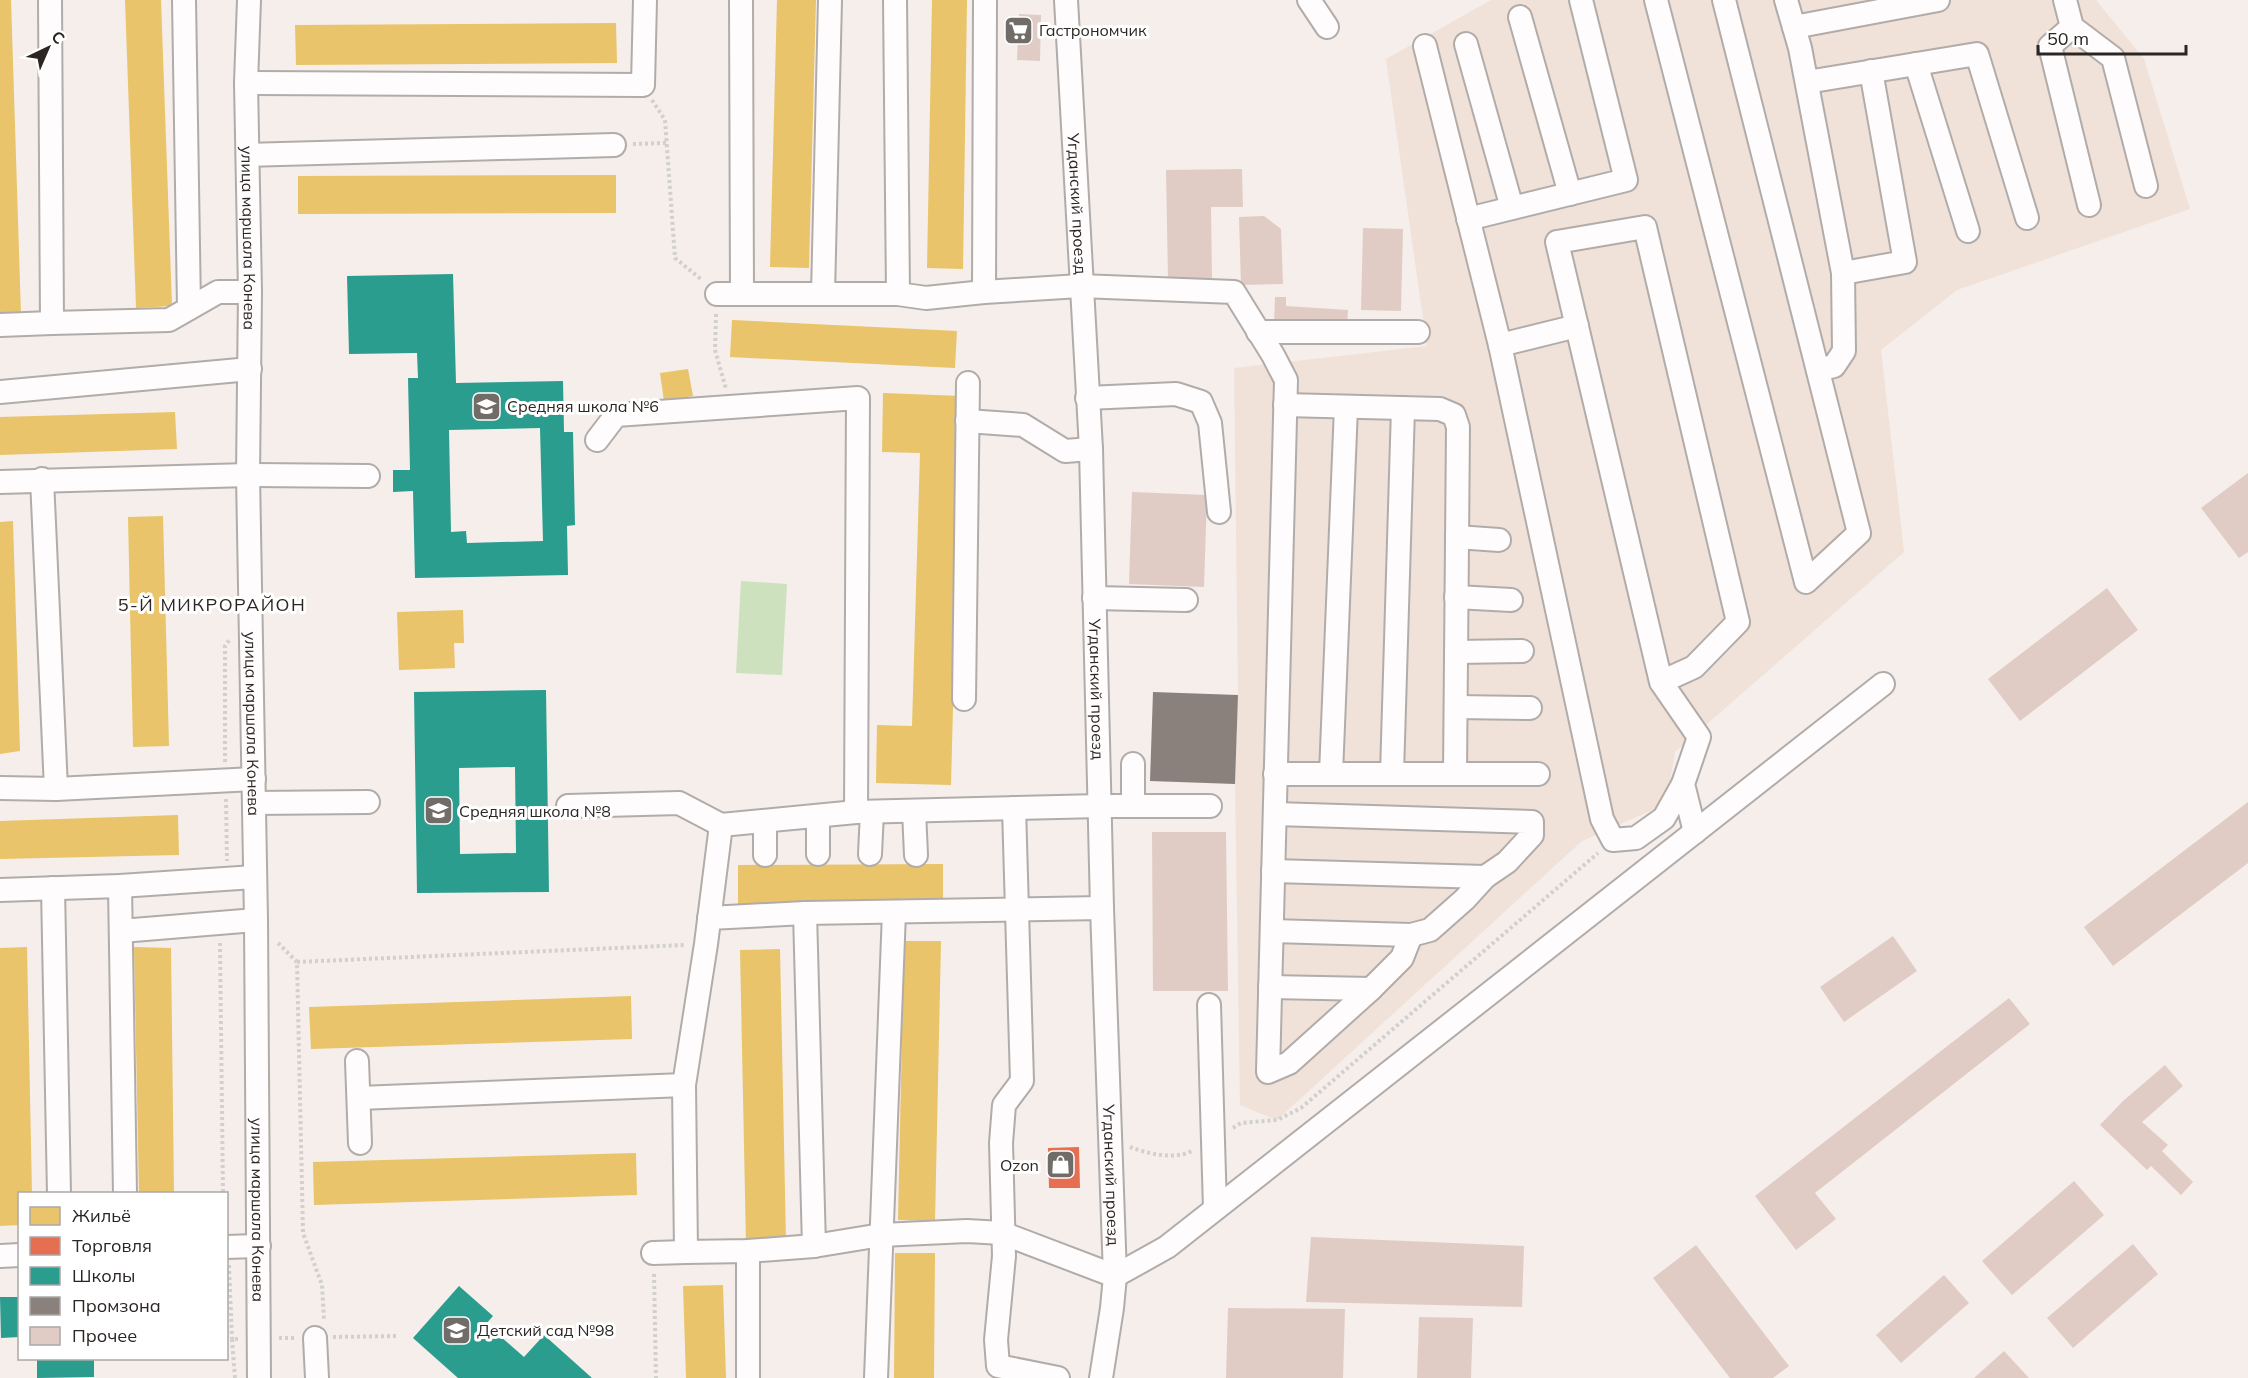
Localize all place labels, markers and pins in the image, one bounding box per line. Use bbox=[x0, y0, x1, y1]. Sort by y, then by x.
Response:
supermarket icon: Гастрономчик bbox=[1002, 14, 1034, 46]
place label: Гастрономчик bbox=[1039, 20, 1147, 40]
school or university icon: Средняя школа №6 bbox=[470, 390, 502, 422]
place label: Средняя школа №6 bbox=[507, 396, 659, 416]
school or university icon: Средняя школа №8 bbox=[422, 795, 454, 827]
place label: Средняя школа №8 bbox=[459, 801, 611, 821]
shop icon: Ozon bbox=[1044, 1149, 1076, 1181]
place label: Ozon bbox=[1000, 1155, 1039, 1175]
school or university icon: Детский сад №98 bbox=[440, 1314, 472, 1346]
place label: Детский сад №98 bbox=[477, 1320, 614, 1340]

